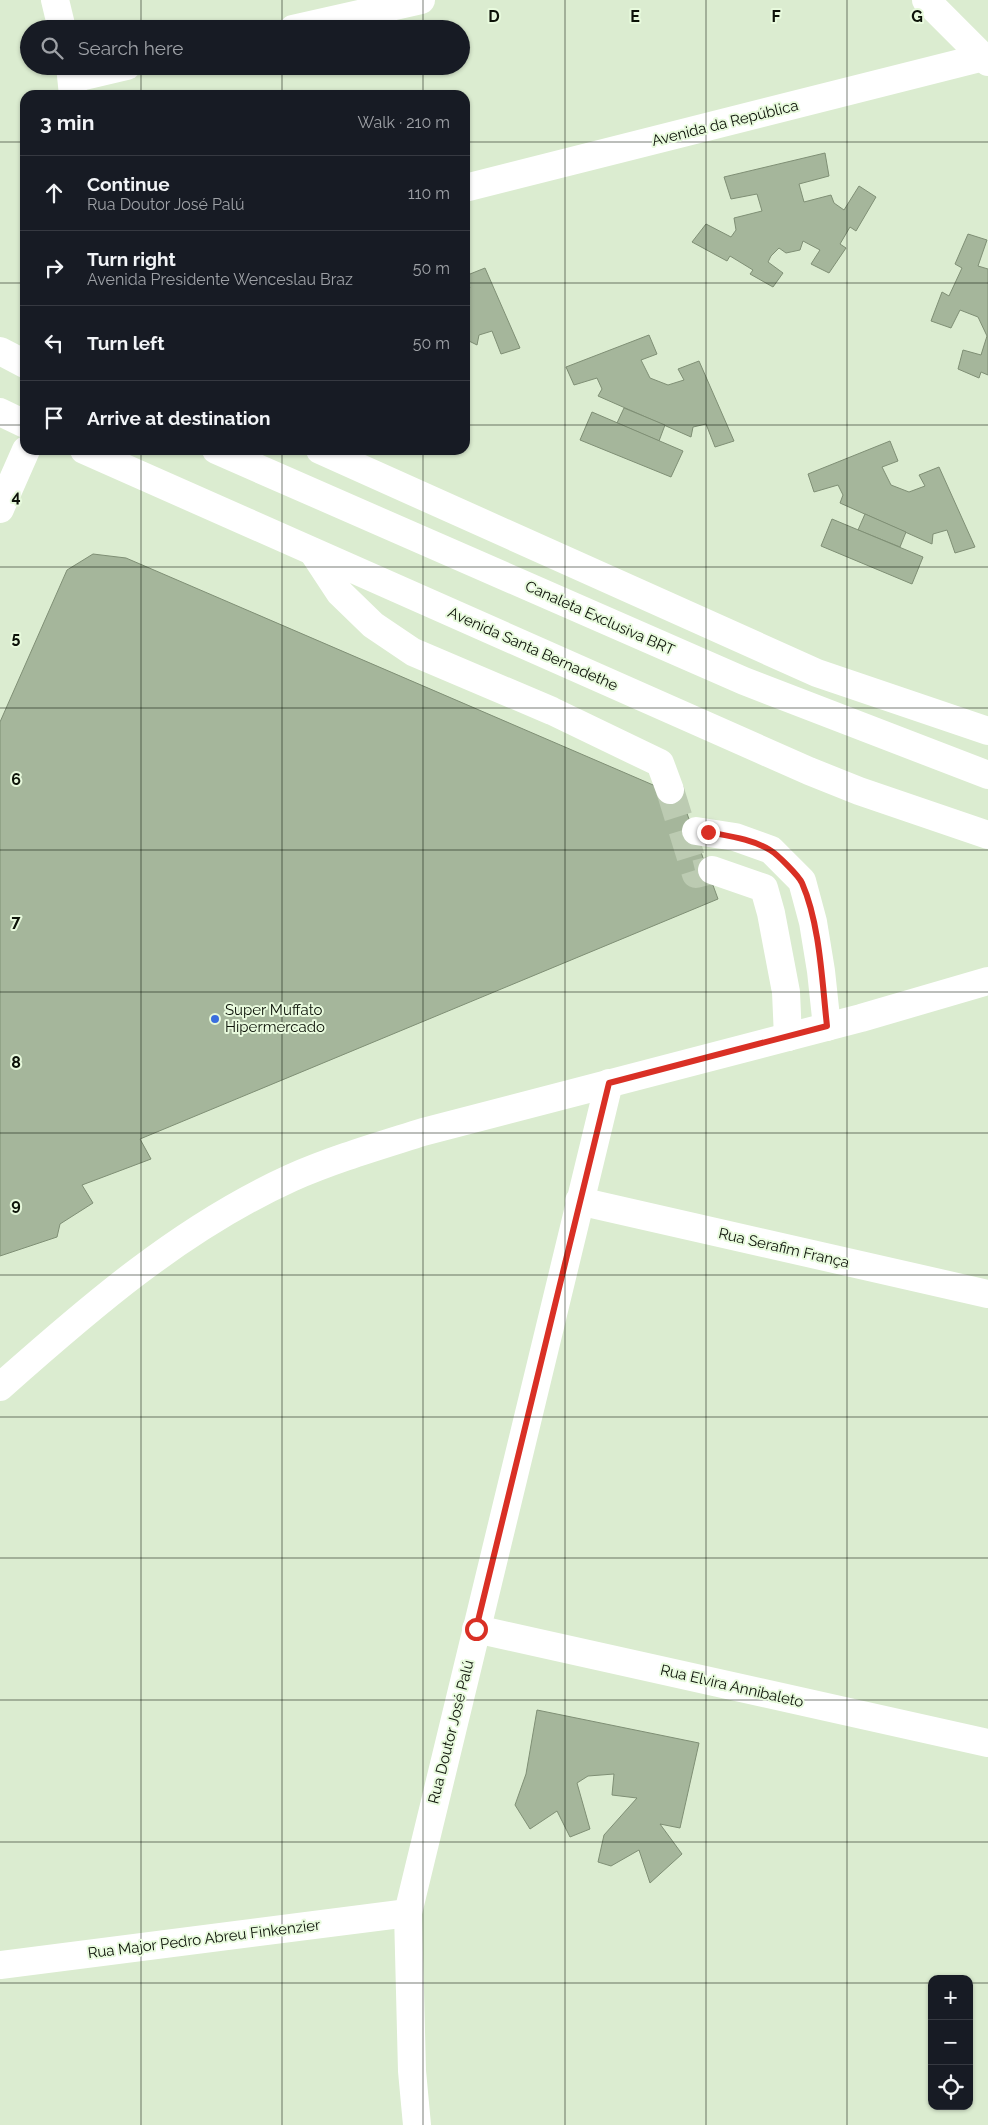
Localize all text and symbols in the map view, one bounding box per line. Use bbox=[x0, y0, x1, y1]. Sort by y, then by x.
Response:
text: D bbox=[488, 7, 500, 26]
text: E bbox=[630, 7, 640, 26]
text: F bbox=[771, 7, 781, 26]
text: G bbox=[911, 7, 923, 26]
search box bbox=[20, 20, 470, 75]
icon: search bbox=[38, 34, 66, 62]
text: Search here bbox=[78, 37, 184, 59]
street label: Avenida da República bbox=[650, 96, 800, 150]
text: 3 min bbox=[40, 110, 94, 135]
text: Walk · 210 m bbox=[358, 113, 450, 132]
text: Continue bbox=[87, 173, 170, 195]
icon: ahead bbox=[40, 179, 68, 207]
text: 110 m bbox=[408, 184, 450, 203]
text: Rua Doutor José Palú bbox=[87, 195, 244, 214]
text: Turn right bbox=[87, 248, 176, 270]
icon: right bbox=[40, 254, 68, 282]
text: 50 m bbox=[413, 259, 450, 278]
text: Avenida Presidente Wenceslau Braz bbox=[87, 270, 353, 289]
icon: left bbox=[40, 329, 68, 357]
text: Turn left bbox=[87, 332, 164, 354]
text: 50 m bbox=[413, 334, 450, 353]
icon: arrive bbox=[40, 404, 68, 432]
text: Arrive at destination bbox=[87, 407, 271, 429]
text: 4 bbox=[11, 487, 21, 506]
street label: Canaleta Exclusiva BRT bbox=[522, 577, 678, 659]
street label: Avenida Santa Bernadethe bbox=[445, 603, 621, 695]
text: 5 bbox=[12, 628, 21, 647]
text: 6 bbox=[11, 770, 21, 789]
route end bbox=[697, 821, 720, 844]
text: 7 bbox=[12, 912, 21, 931]
place label: Super Muffato Hipermercado bbox=[225, 1001, 325, 1036]
marker: Super Muffato Hipermercado bbox=[209, 1013, 221, 1025]
text: 8 bbox=[11, 1053, 21, 1072]
text: 9 bbox=[11, 1195, 21, 1214]
street label: Rua Serafim França bbox=[717, 1224, 851, 1272]
route start bbox=[465, 1618, 488, 1641]
street label: Rua Doutor José Palú bbox=[424, 1658, 478, 1806]
street label: Rua Elvira Annibaleto bbox=[659, 1661, 805, 1711]
street label: Rua Major Pedro Abreu Finkenzier bbox=[87, 1916, 322, 1962]
map controls bbox=[928, 1975, 973, 2110]
button: + bbox=[928, 1975, 973, 2020]
button: − bbox=[928, 2020, 973, 2065]
button: locate bbox=[928, 2065, 973, 2110]

